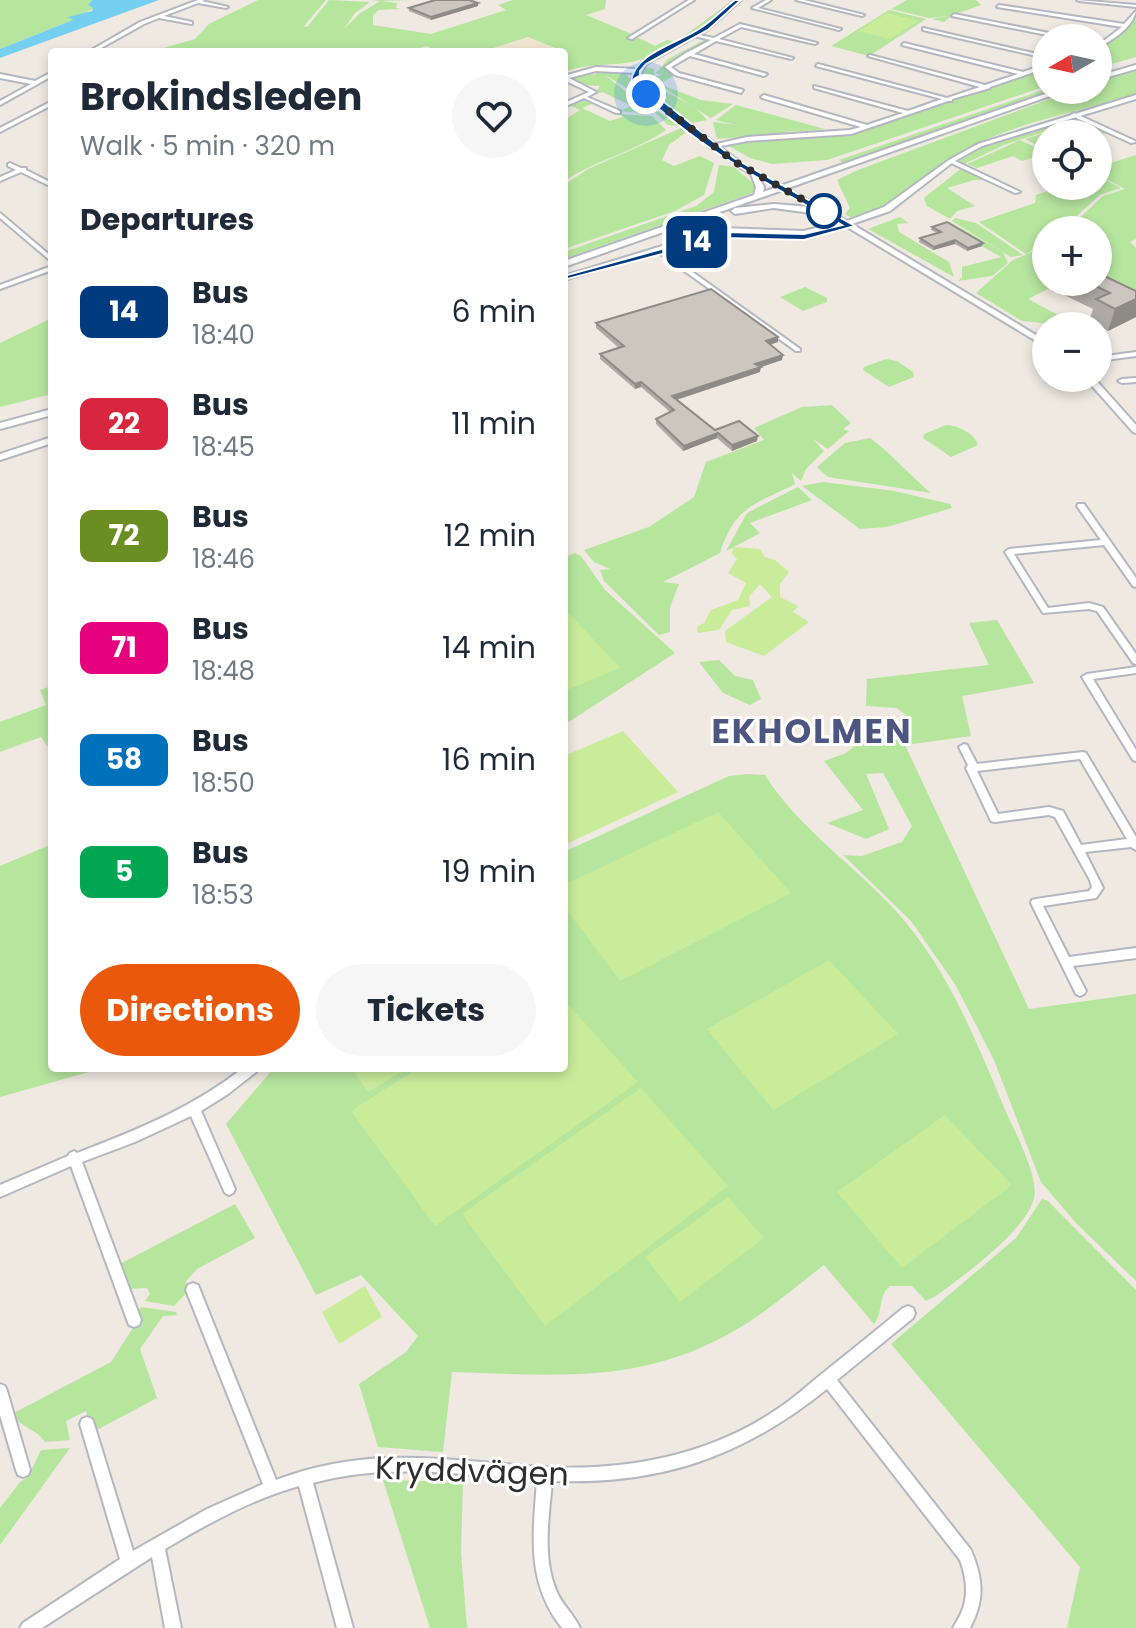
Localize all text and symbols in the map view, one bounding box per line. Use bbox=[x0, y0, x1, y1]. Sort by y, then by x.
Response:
north arrow bbox=[1032, 24, 1112, 104]
map controls bbox=[1032, 24, 1112, 392]
text: Brokindsleden bbox=[80, 70, 362, 123]
button: heart bbox=[452, 74, 536, 158]
your location bbox=[626, 74, 666, 114]
button: locate bbox=[1032, 120, 1112, 200]
text: Walk · 5 min · 320 m bbox=[80, 128, 335, 164]
unlabelled marker bbox=[807, 194, 841, 228]
text: Departures bbox=[80, 198, 254, 241]
line badge: 14 bbox=[661, 216, 733, 268]
button: + bbox=[1032, 216, 1112, 296]
text: 14 bbox=[682, 222, 712, 261]
text: Bus bbox=[192, 271, 249, 314]
text: 6 min bbox=[451, 290, 536, 333]
text: 14 bbox=[109, 292, 139, 331]
button: − bbox=[1032, 312, 1112, 392]
text: 18:40 bbox=[192, 317, 255, 353]
text: Bus bbox=[192, 383, 249, 426]
text: 11 min bbox=[451, 402, 536, 445]
text: 22 bbox=[108, 404, 140, 443]
text: 18:45 bbox=[192, 429, 255, 465]
text: Bus bbox=[192, 495, 249, 538]
text: 12 min bbox=[444, 514, 536, 557]
text: 72 bbox=[109, 516, 139, 555]
text: 18:46 bbox=[192, 541, 255, 577]
text: Bus bbox=[192, 607, 249, 650]
text: 14 min bbox=[442, 626, 536, 669]
text: 71 bbox=[111, 628, 137, 667]
text: 18:48 bbox=[192, 653, 255, 689]
district label: EKHOLMEN bbox=[711, 707, 913, 755]
text: Bus bbox=[192, 719, 249, 762]
text: 16 min bbox=[442, 738, 536, 781]
text: 58 bbox=[106, 740, 142, 779]
text: 18:50 bbox=[192, 765, 255, 801]
text: Bus bbox=[192, 831, 249, 874]
text: 19 min bbox=[442, 850, 536, 893]
text: 5 bbox=[115, 852, 133, 891]
text: 18:53 bbox=[192, 877, 254, 913]
button: Directions bbox=[80, 964, 300, 1056]
button: Tickets bbox=[316, 964, 536, 1056]
street label: Kryddvägen bbox=[374, 1445, 570, 1496]

